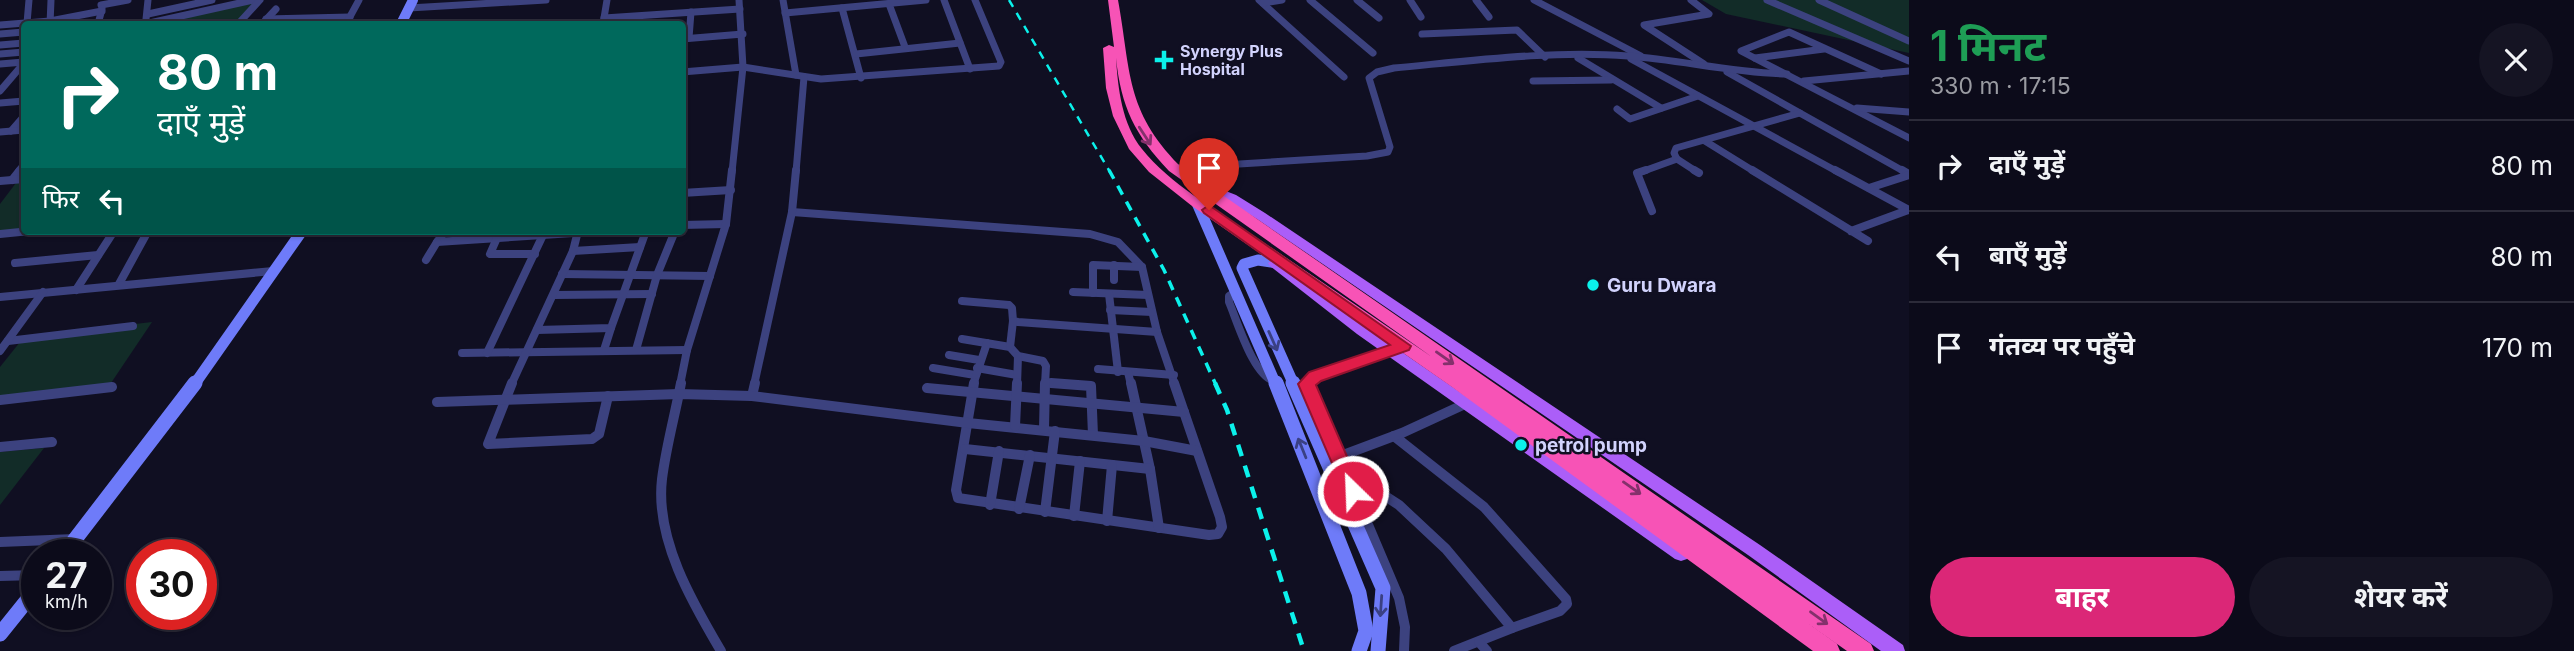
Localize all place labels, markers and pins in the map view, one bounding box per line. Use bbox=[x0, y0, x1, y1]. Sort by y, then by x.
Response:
place label: Synergy Plus Hospital bbox=[1180, 41, 1283, 79]
marker: Synergy Plus Hospital bbox=[1154, 50, 1174, 70]
pin bbox=[1179, 138, 1239, 210]
place label: Guru Dwara bbox=[1607, 274, 1717, 297]
marker: Guru Dwara bbox=[1585, 277, 1601, 293]
place label: petrol pump bbox=[1535, 434, 1647, 457]
marker: petrol pump bbox=[1513, 437, 1529, 453]

